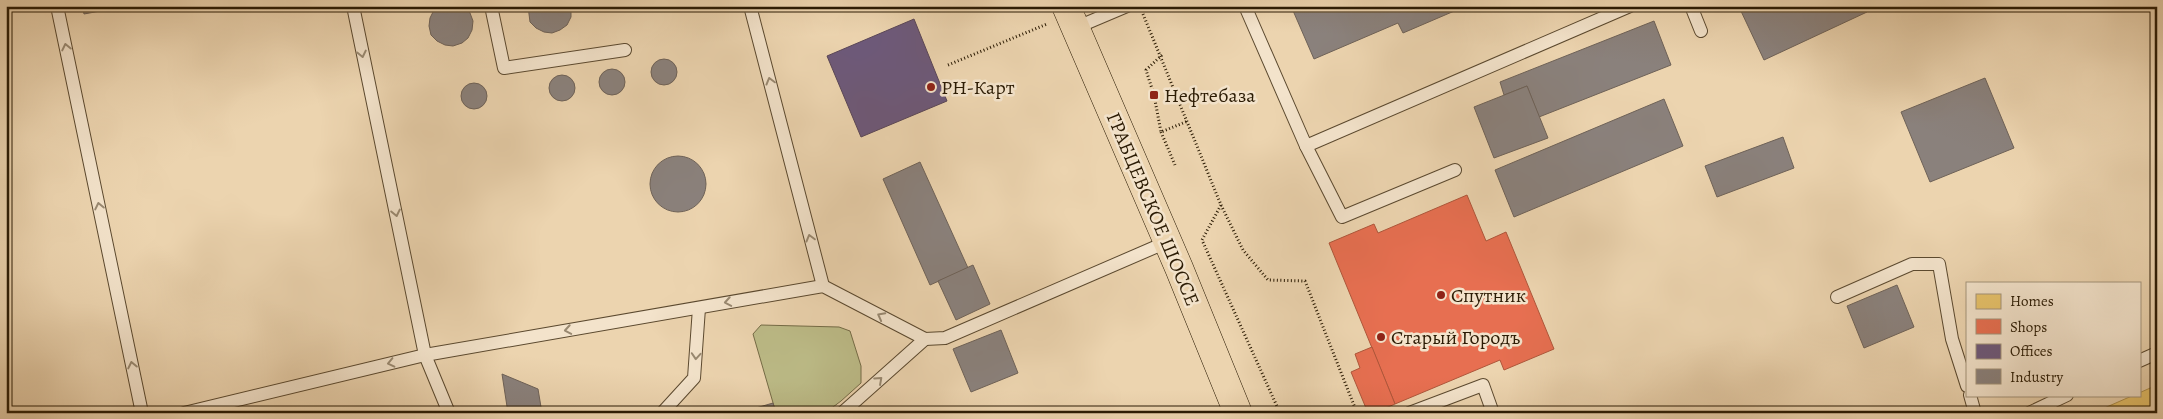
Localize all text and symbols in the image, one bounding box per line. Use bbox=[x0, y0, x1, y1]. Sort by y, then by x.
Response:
one-way arrow bbox=[61, 43, 72, 51]
one-way arrow bbox=[357, 50, 367, 58]
place label: РН-Карт bbox=[941, 74, 1015, 101]
one-way arrow bbox=[765, 78, 775, 86]
marker: РН-Карт bbox=[925, 81, 937, 93]
place label: Нефтебаза bbox=[1164, 82, 1256, 109]
marker: Нефтебаза bbox=[1148, 89, 1160, 101]
street label: ГРАБЦЕВСКОЕ ШОССЕ bbox=[1100, 108, 1206, 310]
one-way arrow bbox=[94, 202, 105, 210]
one-way arrow bbox=[390, 209, 400, 218]
one-way arrow bbox=[806, 235, 816, 243]
place label: Спутник bbox=[1451, 282, 1526, 309]
legend bbox=[1966, 282, 2140, 396]
marker: Спутник bbox=[1435, 289, 1447, 301]
text: Homes bbox=[2010, 291, 2054, 311]
one-way arrow bbox=[724, 297, 732, 307]
one-way arrow bbox=[878, 312, 887, 322]
text: Shops bbox=[2010, 317, 2047, 337]
place label: Старый Городъ bbox=[1391, 324, 1520, 351]
one-way arrow bbox=[564, 325, 572, 335]
marker: Старый Городъ bbox=[1375, 331, 1387, 343]
text: Offices bbox=[2010, 341, 2053, 361]
one-way arrow bbox=[690, 353, 701, 361]
one-way arrow bbox=[387, 357, 396, 368]
one-way arrow bbox=[128, 361, 138, 369]
text: Industry bbox=[2010, 367, 2064, 387]
one-way arrow bbox=[873, 377, 882, 386]

